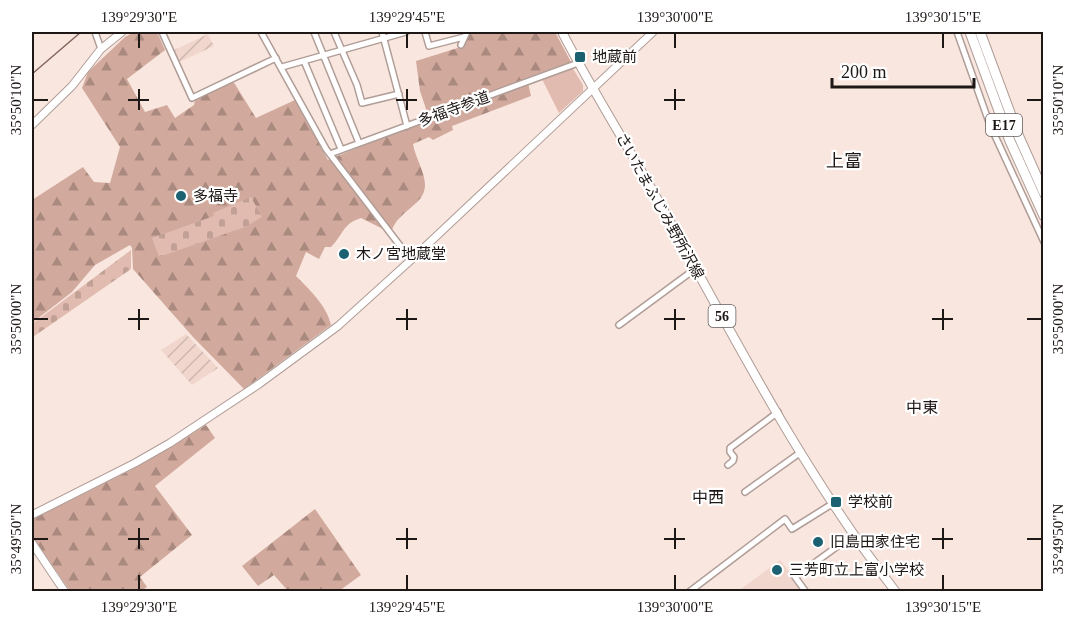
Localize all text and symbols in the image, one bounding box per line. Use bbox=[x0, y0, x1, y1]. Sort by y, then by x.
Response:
text: 139°29'30"E bbox=[101, 9, 177, 25]
text: 139°29'45"E bbox=[369, 9, 445, 25]
text: 139°30'00"E bbox=[637, 9, 713, 25]
text: 139°30'15"E bbox=[905, 9, 981, 25]
place label: 地蔵前 bbox=[592, 49, 637, 65]
marker: 地蔵前 bbox=[573, 50, 587, 64]
scale bar bbox=[832, 51, 974, 89]
text: 200 m bbox=[841, 62, 887, 82]
text: 35°50'10"N bbox=[8, 65, 24, 135]
text: 35°50'10"N bbox=[1050, 65, 1066, 135]
street label: 多福寺参道 bbox=[416, 89, 492, 129]
road number: E17 bbox=[986, 114, 1022, 136]
street label: さいたまふじみ野所沢線 bbox=[613, 130, 707, 282]
district label: 上富 bbox=[826, 151, 862, 171]
place label: 多福寺 bbox=[193, 188, 238, 204]
marker: 多福寺 bbox=[174, 189, 188, 203]
place label: 木ノ宮地蔵堂 bbox=[356, 246, 446, 262]
marker: 木ノ宮地蔵堂 bbox=[337, 247, 351, 261]
text: 35°50'00"N bbox=[8, 284, 24, 354]
text: 35°50'00"N bbox=[1050, 284, 1066, 354]
road number: 56 bbox=[708, 305, 736, 327]
district label: 中東 bbox=[906, 399, 938, 416]
district label: 中西 bbox=[692, 489, 724, 506]
place label: 学校前 bbox=[848, 494, 893, 510]
marker: 学校前 bbox=[829, 495, 843, 509]
text: 35°49'50"N bbox=[8, 504, 24, 574]
text: 35°49'50"N bbox=[1050, 504, 1066, 574]
place label: 旧島田家住宅 bbox=[830, 534, 920, 550]
marker: 旧島田家住宅 bbox=[811, 535, 825, 549]
place label: 三芳町立上富小学校 bbox=[789, 562, 924, 578]
marker: 三芳町立上富小学校 bbox=[770, 563, 784, 577]
text: 139°29'30"E bbox=[101, 599, 177, 615]
text: 139°29'45"E bbox=[369, 599, 445, 615]
text: 139°30'00"E bbox=[637, 599, 713, 615]
text: 139°30'15"E bbox=[905, 599, 981, 615]

